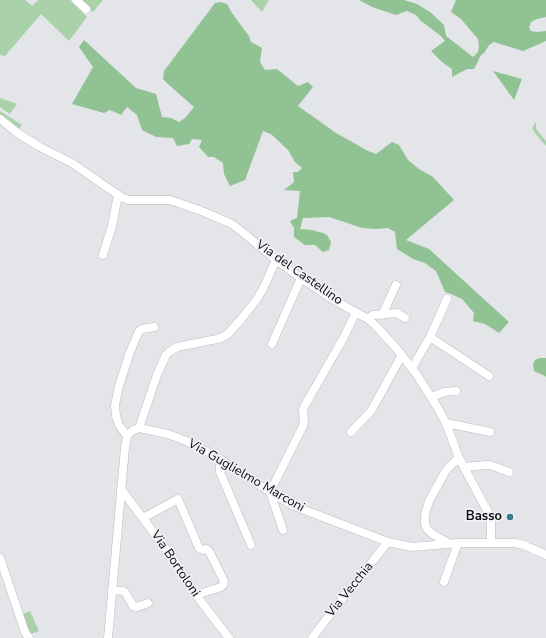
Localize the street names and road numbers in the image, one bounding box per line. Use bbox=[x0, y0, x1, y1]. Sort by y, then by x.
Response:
street label: Via del Castellino bbox=[253, 237, 345, 309]
street label: Via Guglielmo Marconi bbox=[185, 436, 307, 516]
street label: Via Bortoloni bbox=[147, 528, 203, 600]
street label: Via Vecchia bbox=[323, 559, 377, 621]

